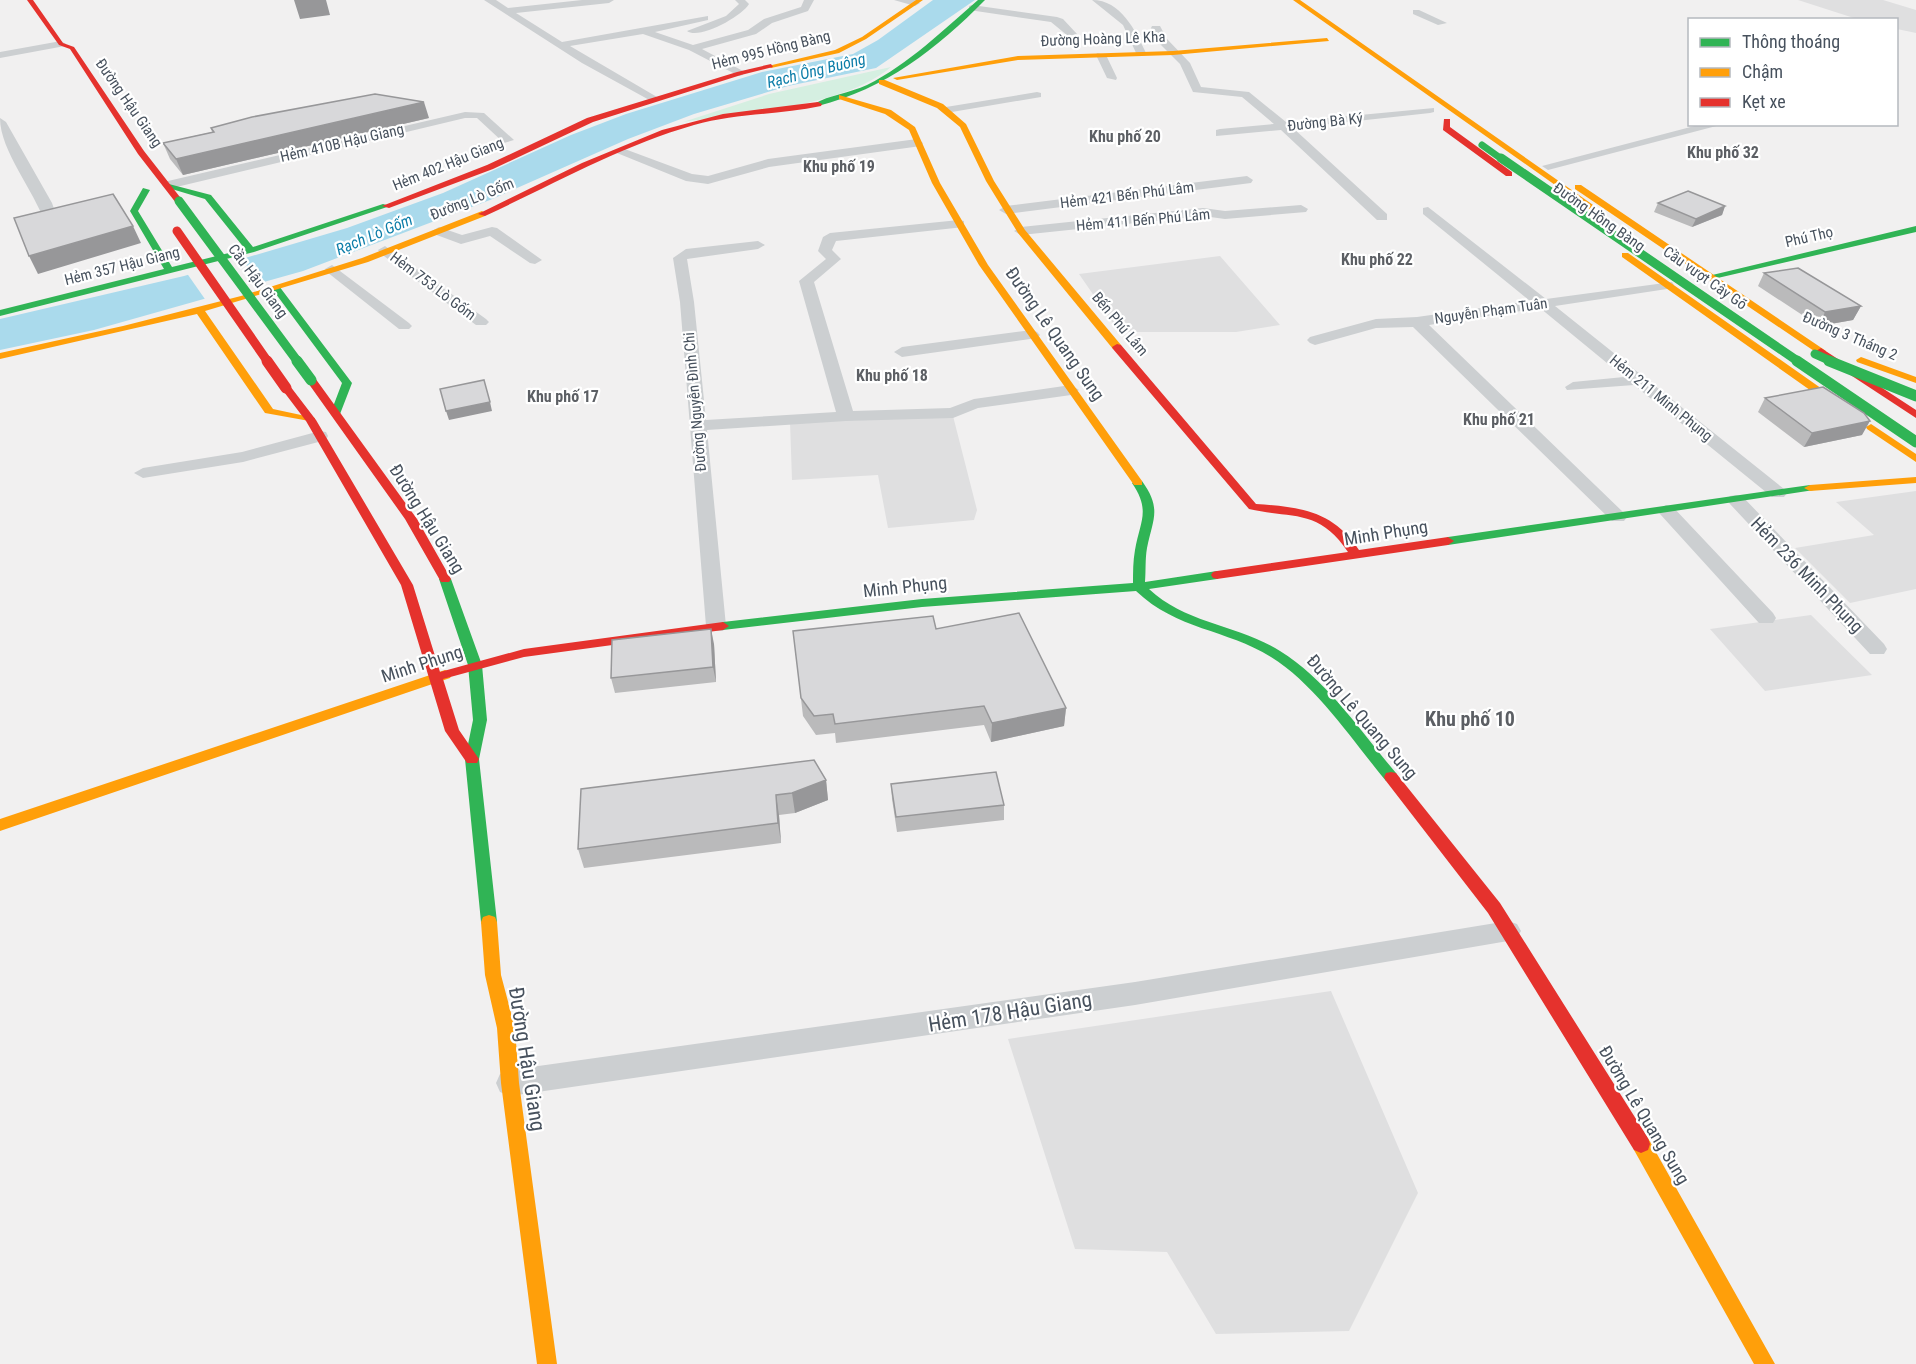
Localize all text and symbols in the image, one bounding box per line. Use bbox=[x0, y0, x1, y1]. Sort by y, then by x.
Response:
legend bbox=[1688, 18, 1898, 126]
street label: Hẻm 995 Hồng Bàng bbox=[710, 27, 832, 73]
street label: Đường Hoàng Lê Kha bbox=[1040, 28, 1166, 50]
text: Thông thoáng bbox=[1742, 31, 1840, 52]
water label: Rạch Ông Buông bbox=[765, 49, 868, 92]
street label: Đường Hậu Giang bbox=[92, 55, 166, 151]
text: Chậm bbox=[1742, 61, 1783, 82]
text: Kẹt xe bbox=[1742, 91, 1786, 112]
street label: Đường Bà Ký bbox=[1286, 109, 1364, 135]
street label: Hẻm 410B Hậu Giang bbox=[278, 120, 406, 166]
district label: Khu phố 20 bbox=[1089, 127, 1161, 146]
street label: Hẻm 402 Hậu Giang bbox=[390, 134, 506, 194]
district label: Khu phố 32 bbox=[1687, 143, 1759, 162]
district label: Khu phố 19 bbox=[803, 157, 875, 176]
street label: Đường Lò Gốm bbox=[428, 174, 516, 224]
street label: Hẻm 421 Bến Phú Lâm bbox=[1059, 178, 1195, 212]
street label: Đường Hồng Bàng bbox=[1550, 179, 1648, 255]
street label: Hẻm 411 Bến Phú Lâm bbox=[1075, 205, 1211, 235]
water label: Rạch Lò Gốm bbox=[333, 210, 415, 259]
street label: Phú Thọ bbox=[1783, 223, 1835, 251]
street label: Cầu Hậu Giang bbox=[224, 241, 292, 321]
street label: Cầu vượt Cây Gõ bbox=[1660, 242, 1750, 314]
street label: Hẻm 357 Hậu Giang bbox=[63, 243, 181, 289]
street label: Hẻm 753 Lò Gốm bbox=[387, 248, 479, 324]
district label: Khu phố 22 bbox=[1341, 250, 1413, 269]
street label: Đường Lê Quang Sung bbox=[1002, 263, 1109, 404]
street label: Bến Phú Lâm bbox=[1088, 288, 1152, 360]
street label: Nguyễn Phạm Tuân bbox=[1433, 294, 1549, 328]
street label: Đường 3 Tháng 2 bbox=[1800, 308, 1900, 364]
street label: Đường Nguyễn Đình Chi bbox=[680, 331, 710, 473]
street label: Hẻm 211 Minh Phụng bbox=[1606, 351, 1716, 445]
district label: Khu phố 18 bbox=[856, 366, 928, 385]
district label: Khu phố 17 bbox=[527, 387, 599, 406]
district label: Khu phố 21 bbox=[1463, 410, 1535, 429]
street label: Đường Hậu Giang bbox=[385, 460, 469, 577]
street label: Hẻm 236 Minh Phụng bbox=[1747, 513, 1868, 637]
street label: Minh Phụng bbox=[1343, 516, 1429, 549]
street label: Minh Phụng bbox=[862, 572, 948, 601]
street label: Minh Phụng bbox=[379, 641, 465, 687]
street label: Đường Lê Quang Sung bbox=[1303, 650, 1422, 783]
district label: Khu phố 10 bbox=[1425, 707, 1515, 731]
street label: Đường Hậu Giang bbox=[504, 985, 550, 1133]
street label: Hẻm 178 Hậu Giang bbox=[926, 987, 1094, 1037]
street label: Đường Lê Quang Sung bbox=[1595, 1042, 1694, 1188]

